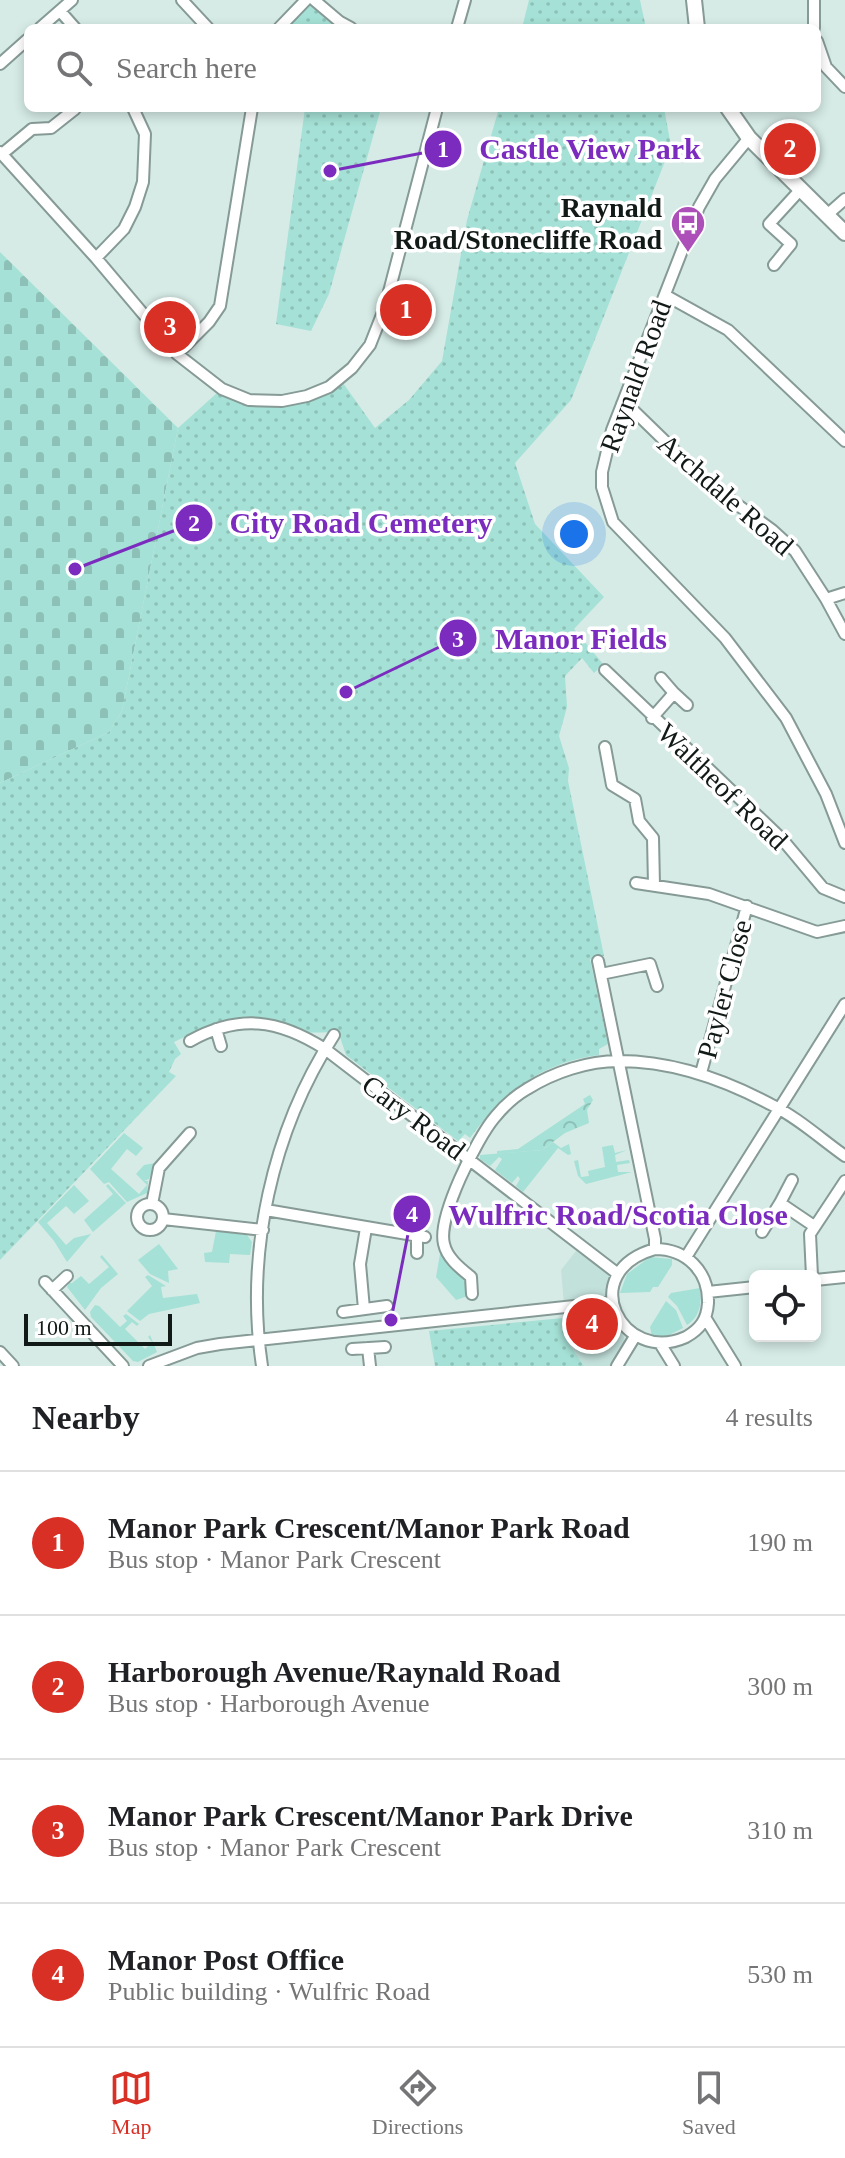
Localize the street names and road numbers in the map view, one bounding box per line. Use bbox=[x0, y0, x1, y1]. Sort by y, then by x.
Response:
street label: Raynald Road bbox=[594, 296, 677, 456]
street label: Archdale Road bbox=[652, 427, 800, 561]
street label: Waltheof Road bbox=[651, 717, 794, 856]
street label: Payler Close bbox=[691, 916, 758, 1062]
street label: Cary Road bbox=[356, 1069, 471, 1166]

